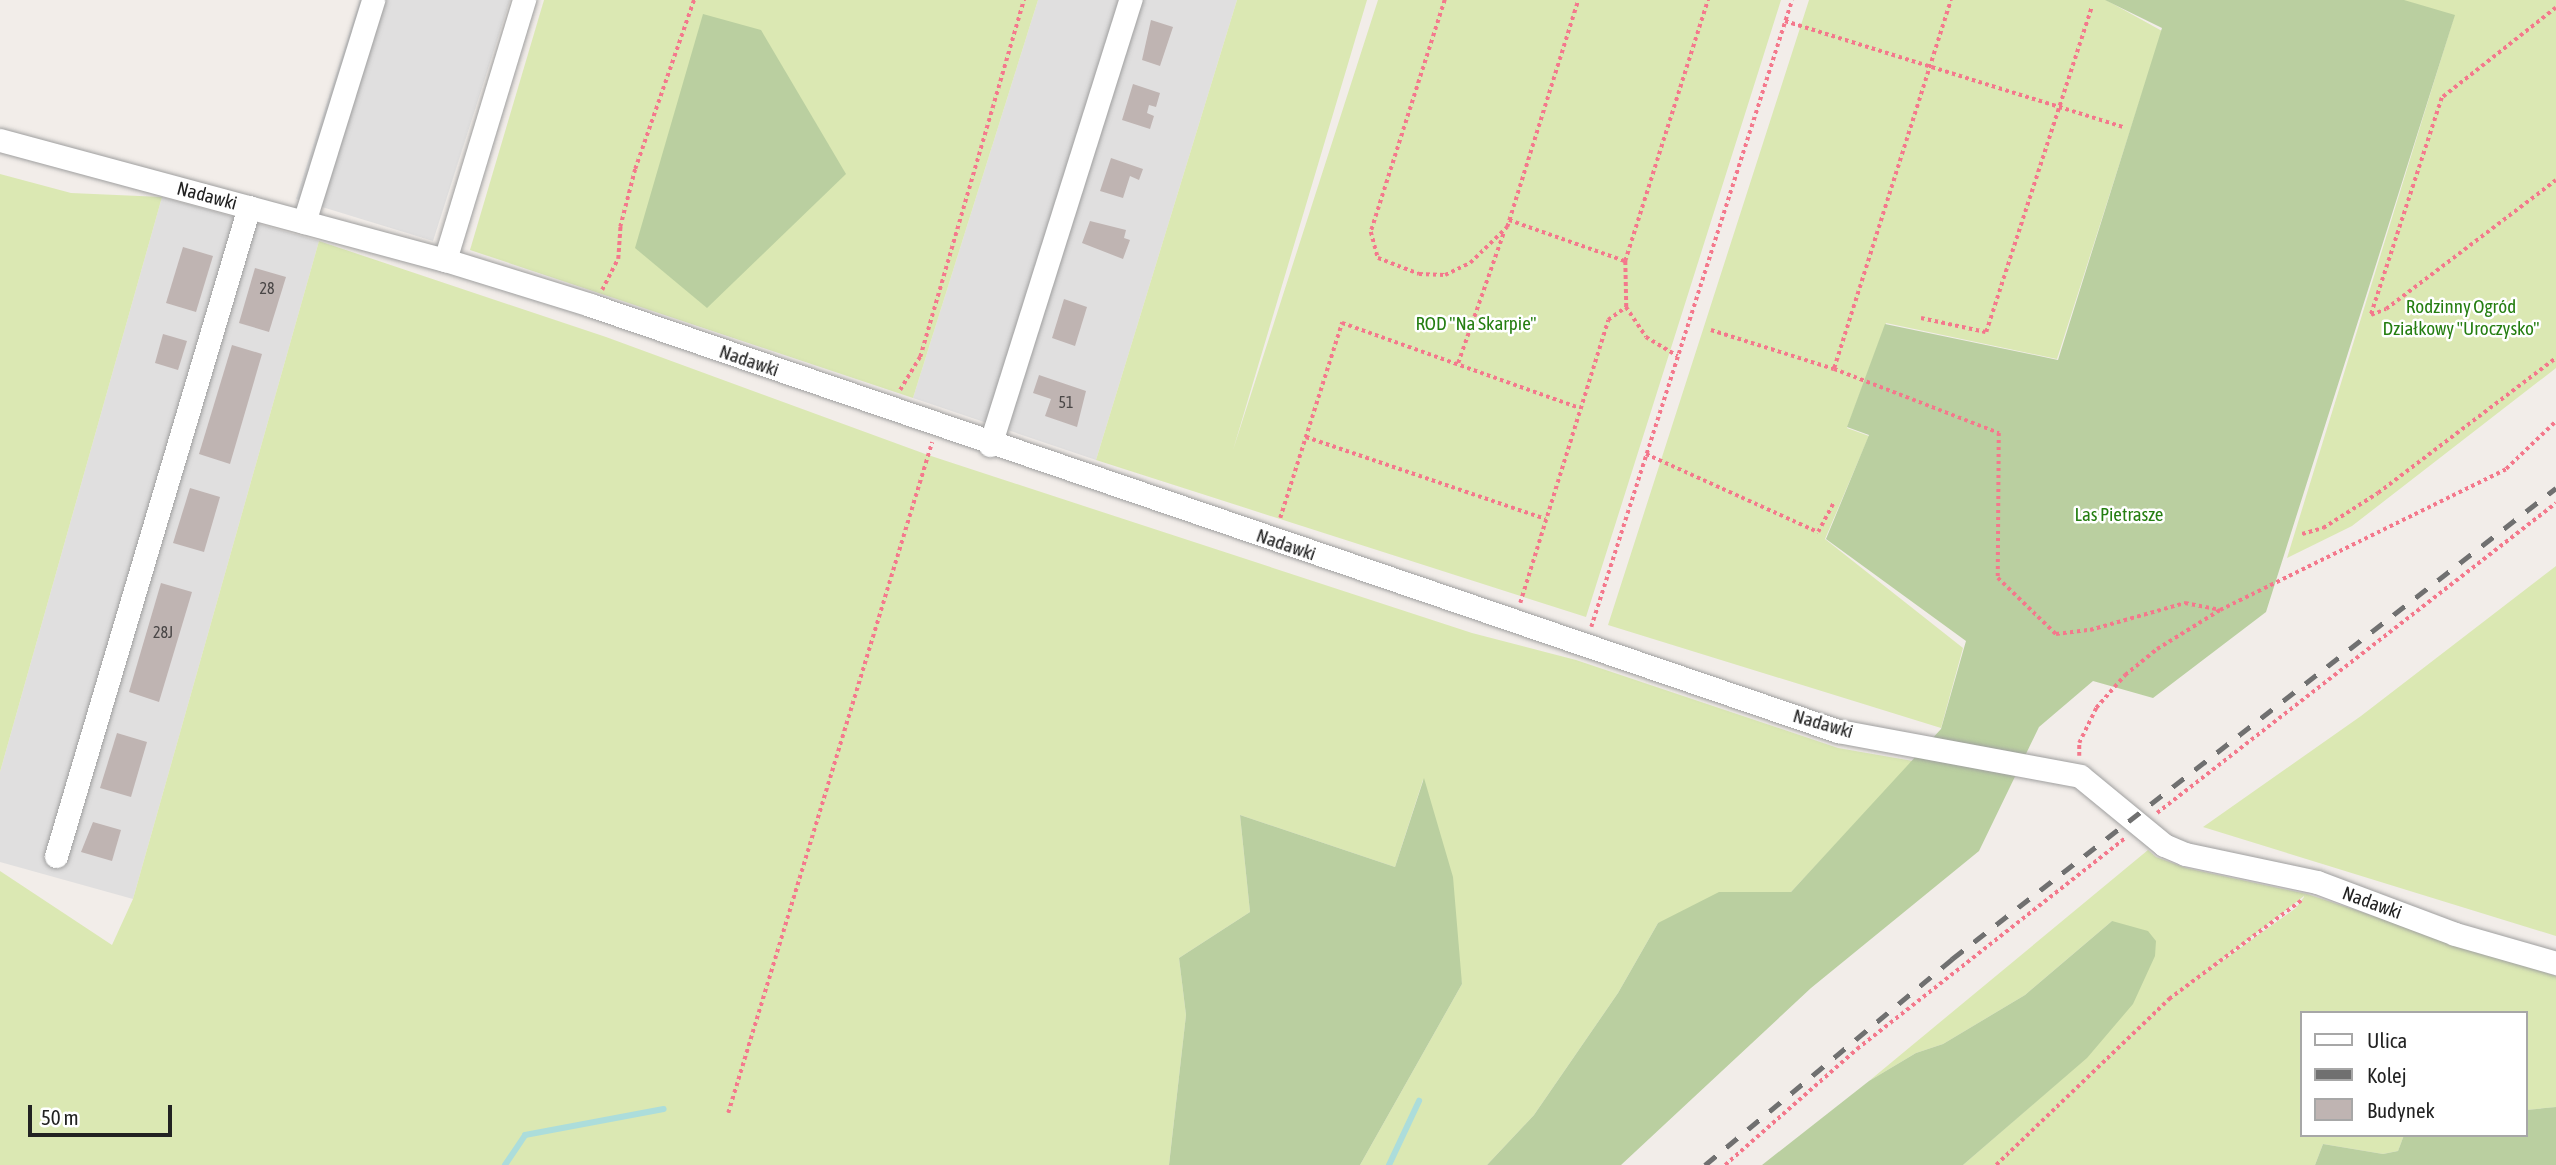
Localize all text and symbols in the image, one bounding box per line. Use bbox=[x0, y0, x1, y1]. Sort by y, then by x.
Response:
street label: Nadawki bbox=[174, 177, 240, 215]
house number: 28 bbox=[259, 278, 275, 298]
park label: Rodzinny Ogród Działkowy "Uroczysko" bbox=[2383, 296, 2539, 340]
park label: ROD "Na Skarpie" bbox=[1416, 313, 1536, 335]
street label: Nadawki bbox=[716, 340, 782, 382]
house number: 51 bbox=[1058, 392, 1074, 412]
park label: Las Pietrasze bbox=[2075, 504, 2163, 526]
street label: Nadawki bbox=[1253, 524, 1319, 566]
house number: 28J bbox=[153, 622, 173, 642]
street label: Nadawki bbox=[1790, 705, 1856, 743]
street label: Nadawki bbox=[2339, 882, 2405, 924]
legend bbox=[2300, 1011, 2528, 1137]
text: Ulica bbox=[2367, 1028, 2407, 1052]
text: Kolej bbox=[2367, 1063, 2406, 1087]
scale bar bbox=[32, 1092, 175, 1136]
text: Budynek bbox=[2367, 1098, 2435, 1122]
text: 50 m bbox=[41, 1105, 79, 1129]

